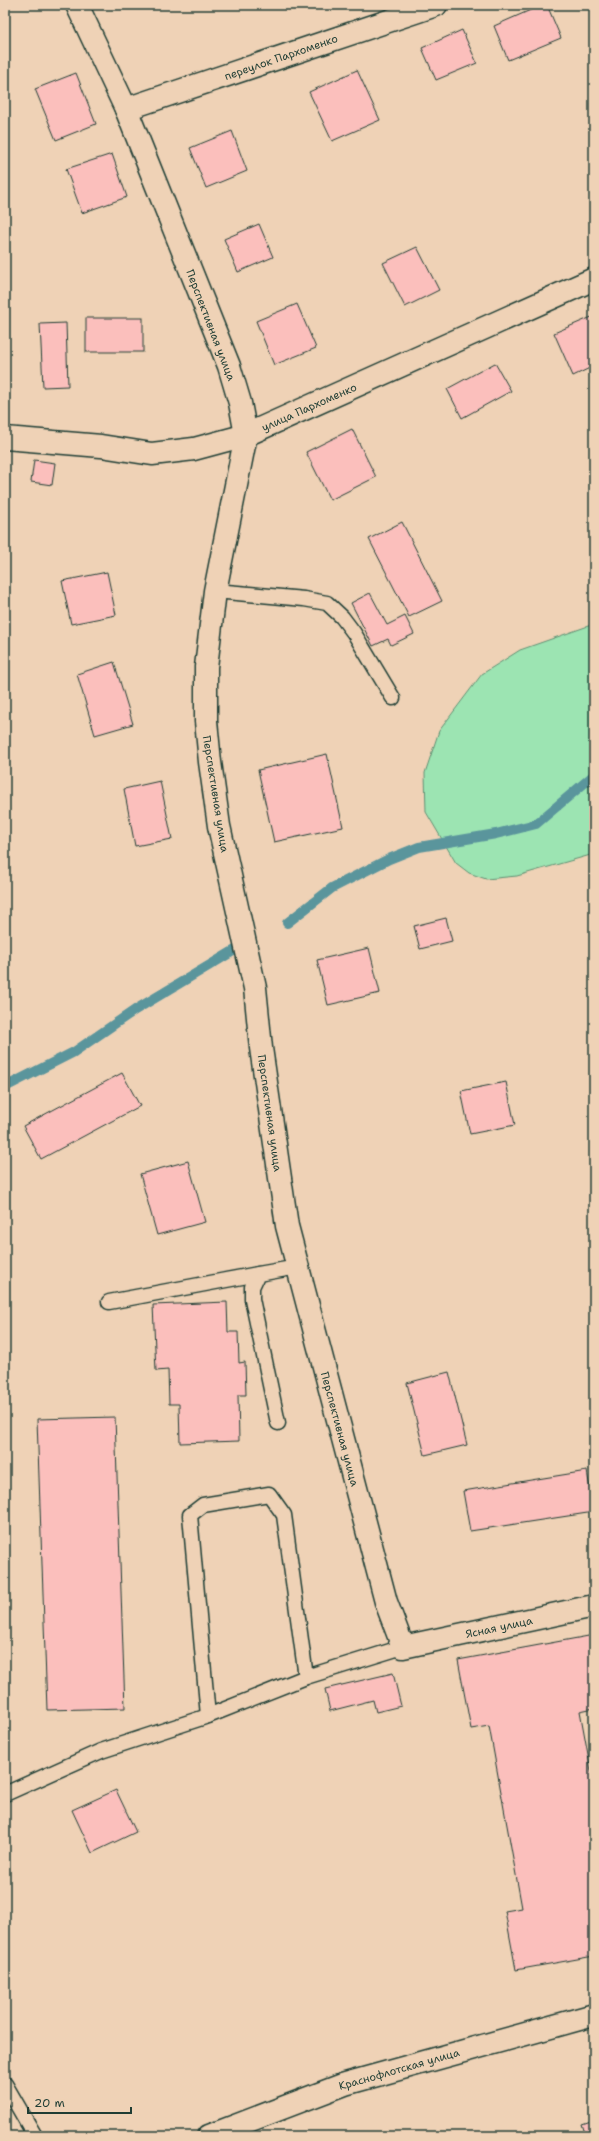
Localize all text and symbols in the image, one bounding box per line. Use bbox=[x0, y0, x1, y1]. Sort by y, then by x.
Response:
street label: переулок Пархоменко bbox=[222, 31, 340, 84]
street label: Перспективная улица bbox=[182, 267, 239, 383]
street label: улица Пархоменко bbox=[259, 380, 360, 435]
street label: Перспективная улица bbox=[199, 735, 232, 854]
street label: Перспективная улица bbox=[254, 1054, 285, 1173]
street label: Перспективная улица bbox=[317, 1370, 362, 1488]
street label: Ясная улица bbox=[464, 1613, 534, 1642]
street label: Краснофлотская улица bbox=[337, 2045, 461, 2094]
scale bar bbox=[28, 2089, 131, 2115]
text: 20 m bbox=[34, 2095, 65, 2111]

